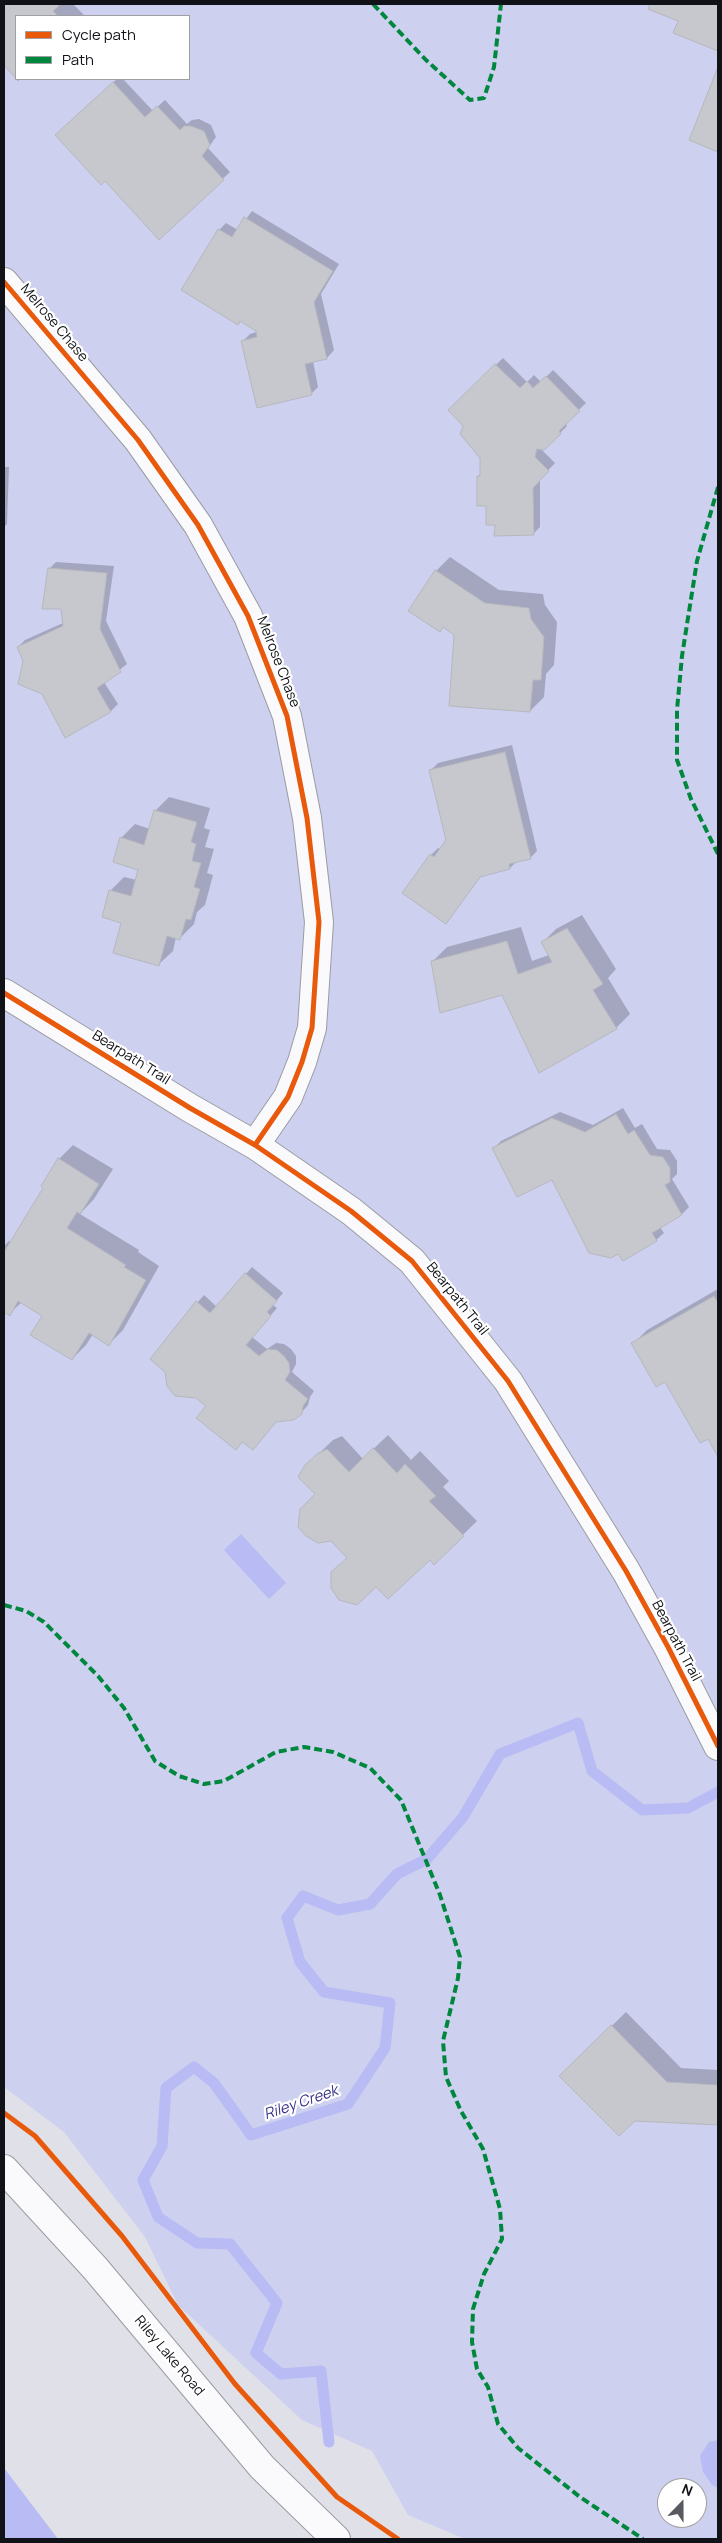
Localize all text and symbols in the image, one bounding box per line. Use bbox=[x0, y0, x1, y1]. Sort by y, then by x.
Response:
legend bbox=[15, 15, 190, 80]
text: Cycle path bbox=[62, 24, 136, 45]
text: Path bbox=[62, 49, 94, 70]
street label: Melrose Chase bbox=[17, 281, 91, 365]
street label: Melrose Chase bbox=[253, 614, 303, 710]
street label: Bearpath Trail bbox=[89, 1027, 173, 1089]
street label: Bearpath Trail bbox=[422, 1259, 492, 1339]
street label: Bearpath Trail bbox=[648, 1598, 704, 1684]
water label: Riley Creek bbox=[262, 2082, 340, 2124]
street label: Riley Lake Road bbox=[131, 2312, 207, 2400]
north arrow bbox=[657, 2478, 707, 2528]
text: N bbox=[679, 2479, 696, 2500]

